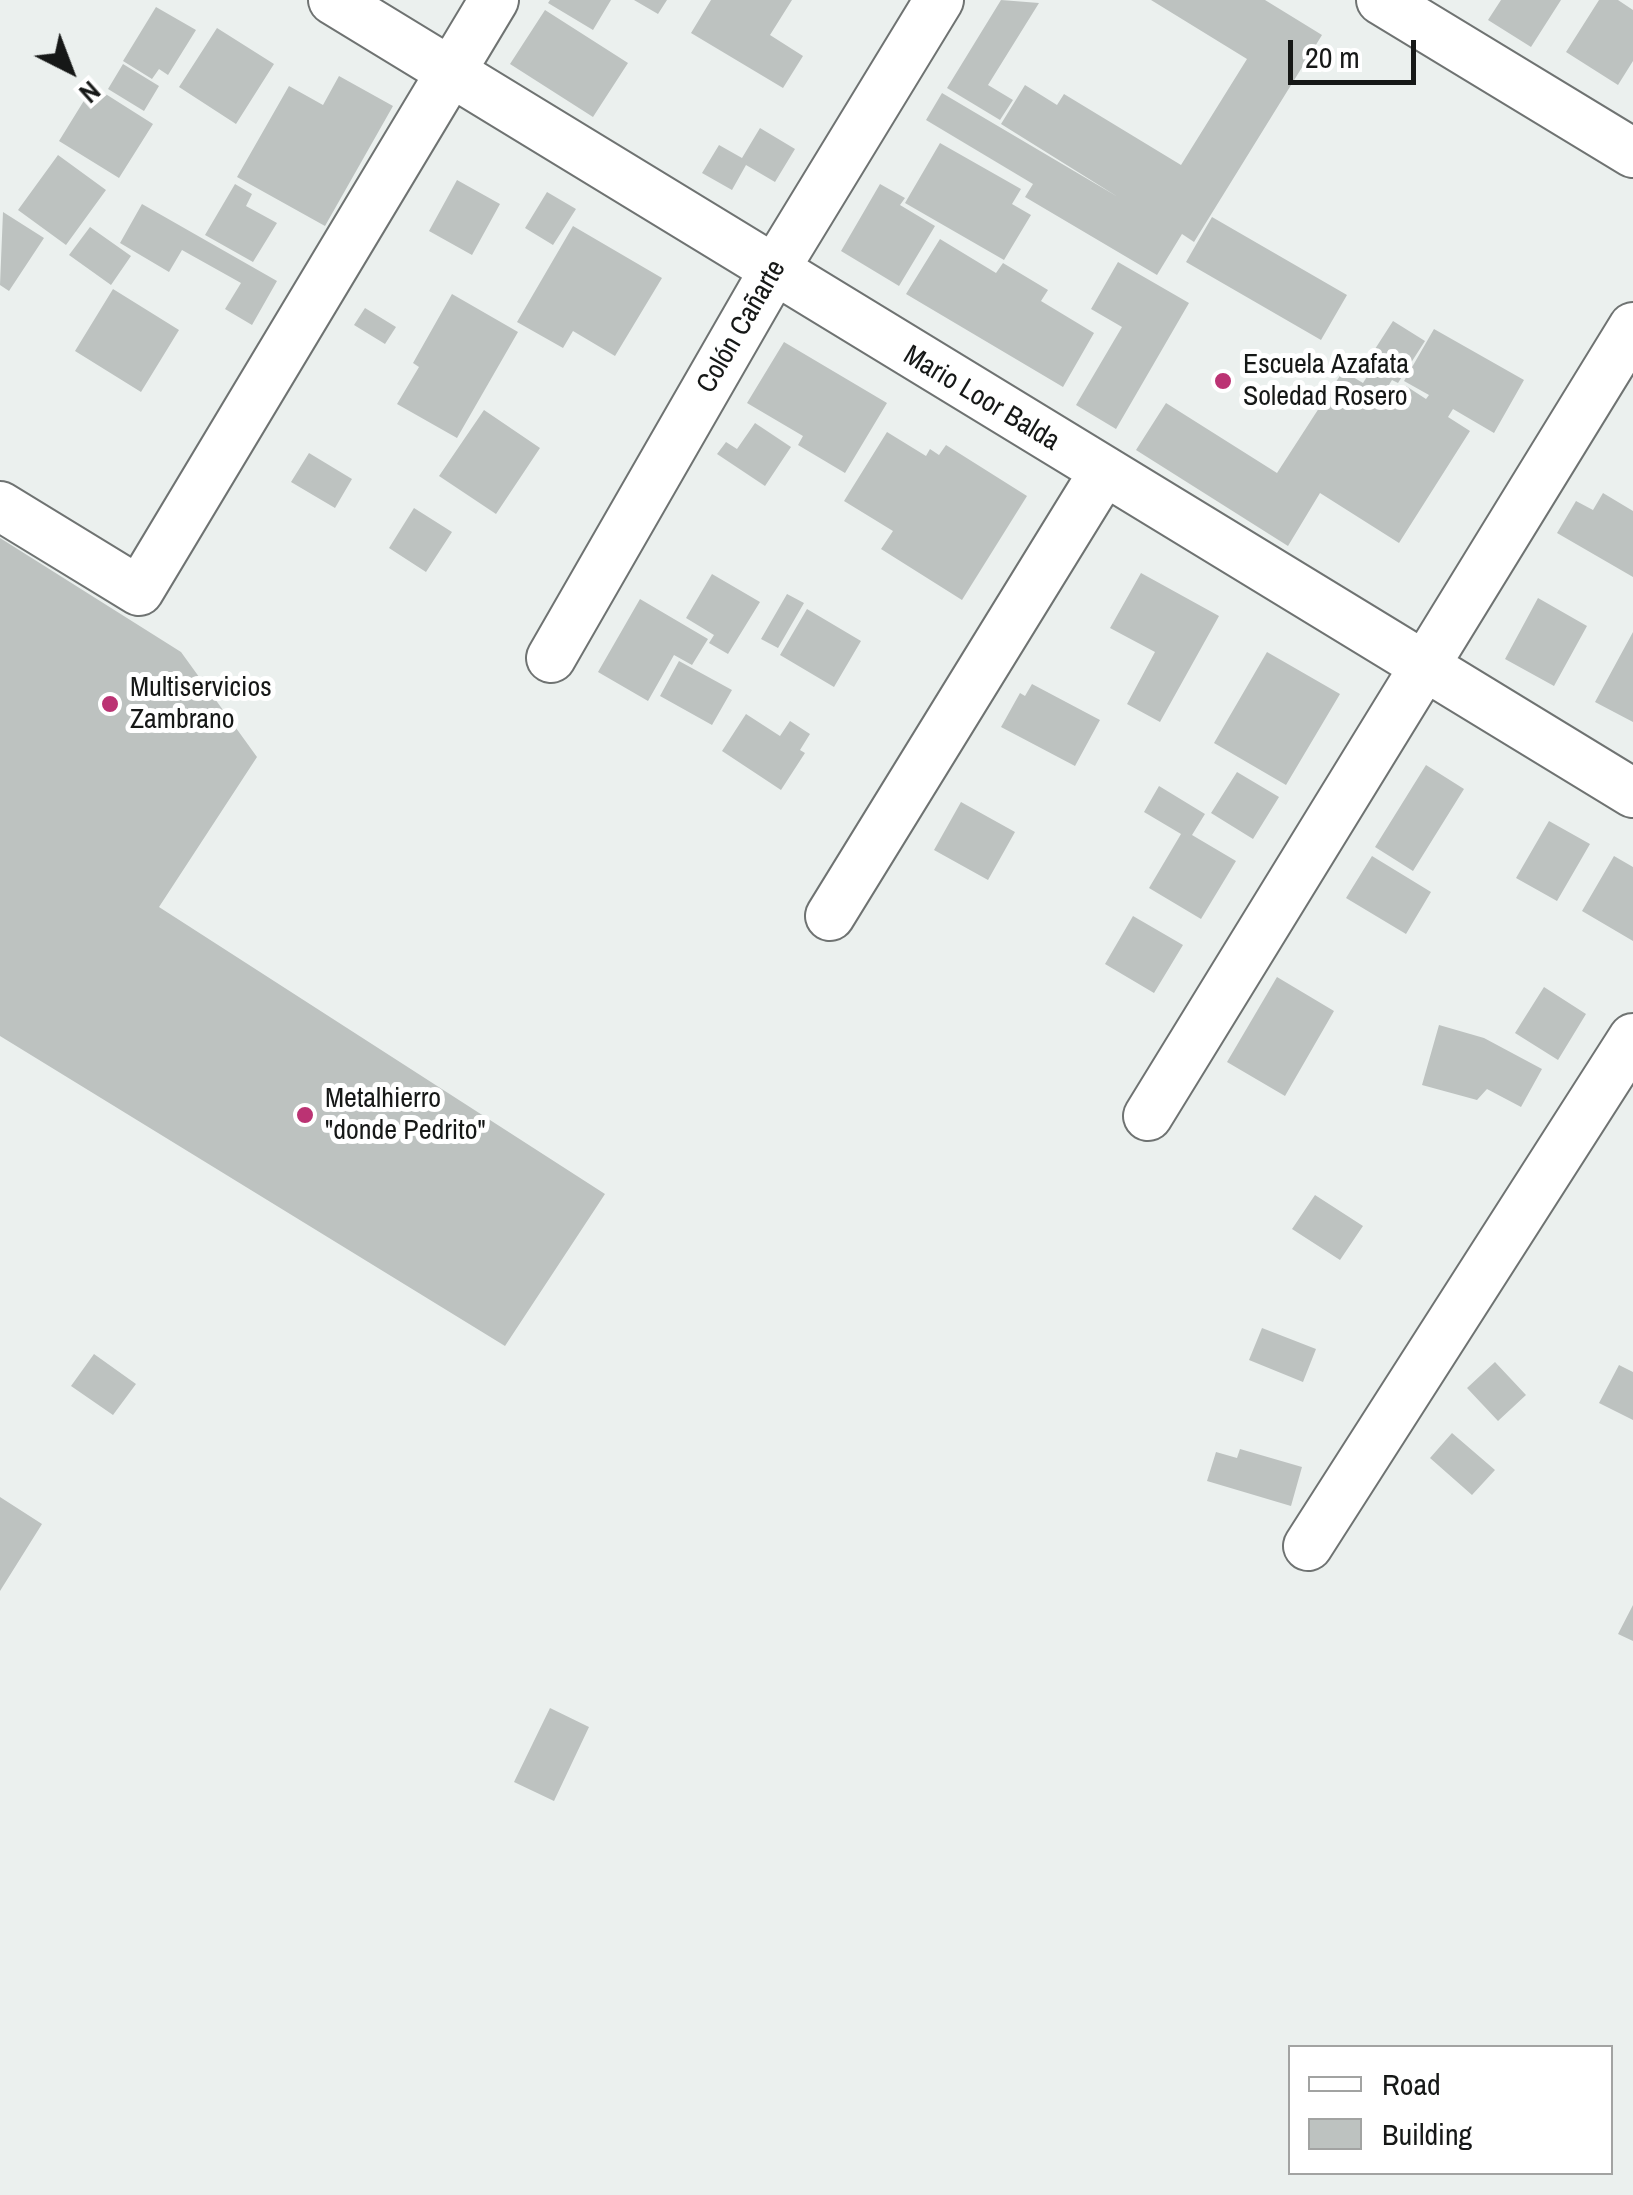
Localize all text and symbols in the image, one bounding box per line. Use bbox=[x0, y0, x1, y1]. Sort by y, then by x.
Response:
north arrow bbox=[20, 20, 120, 120]
scale bar bbox=[1293, 20, 1420, 82]
text: 20 m bbox=[1305, 37, 1360, 77]
text: N bbox=[71, 73, 109, 112]
street label: Colón Cañarte bbox=[690, 254, 794, 400]
street label: Mario Loor Balda bbox=[897, 339, 1065, 459]
place label: Escuela Azafata Soledad Rosero bbox=[1243, 348, 1409, 414]
marker: Escuela Azafata Soledad Rosero bbox=[1212, 370, 1234, 392]
place label: Multiservicios Zambrano bbox=[130, 671, 272, 737]
marker: Multiservicios Zambrano bbox=[99, 693, 121, 715]
place label: Metalhierro "donde Pedrito" bbox=[325, 1082, 486, 1148]
marker: Metalhierro "donde Pedrito" bbox=[294, 1104, 316, 1126]
legend bbox=[1288, 2045, 1613, 2175]
text: Road bbox=[1382, 2064, 1441, 2104]
text: Building bbox=[1382, 2114, 1472, 2154]

